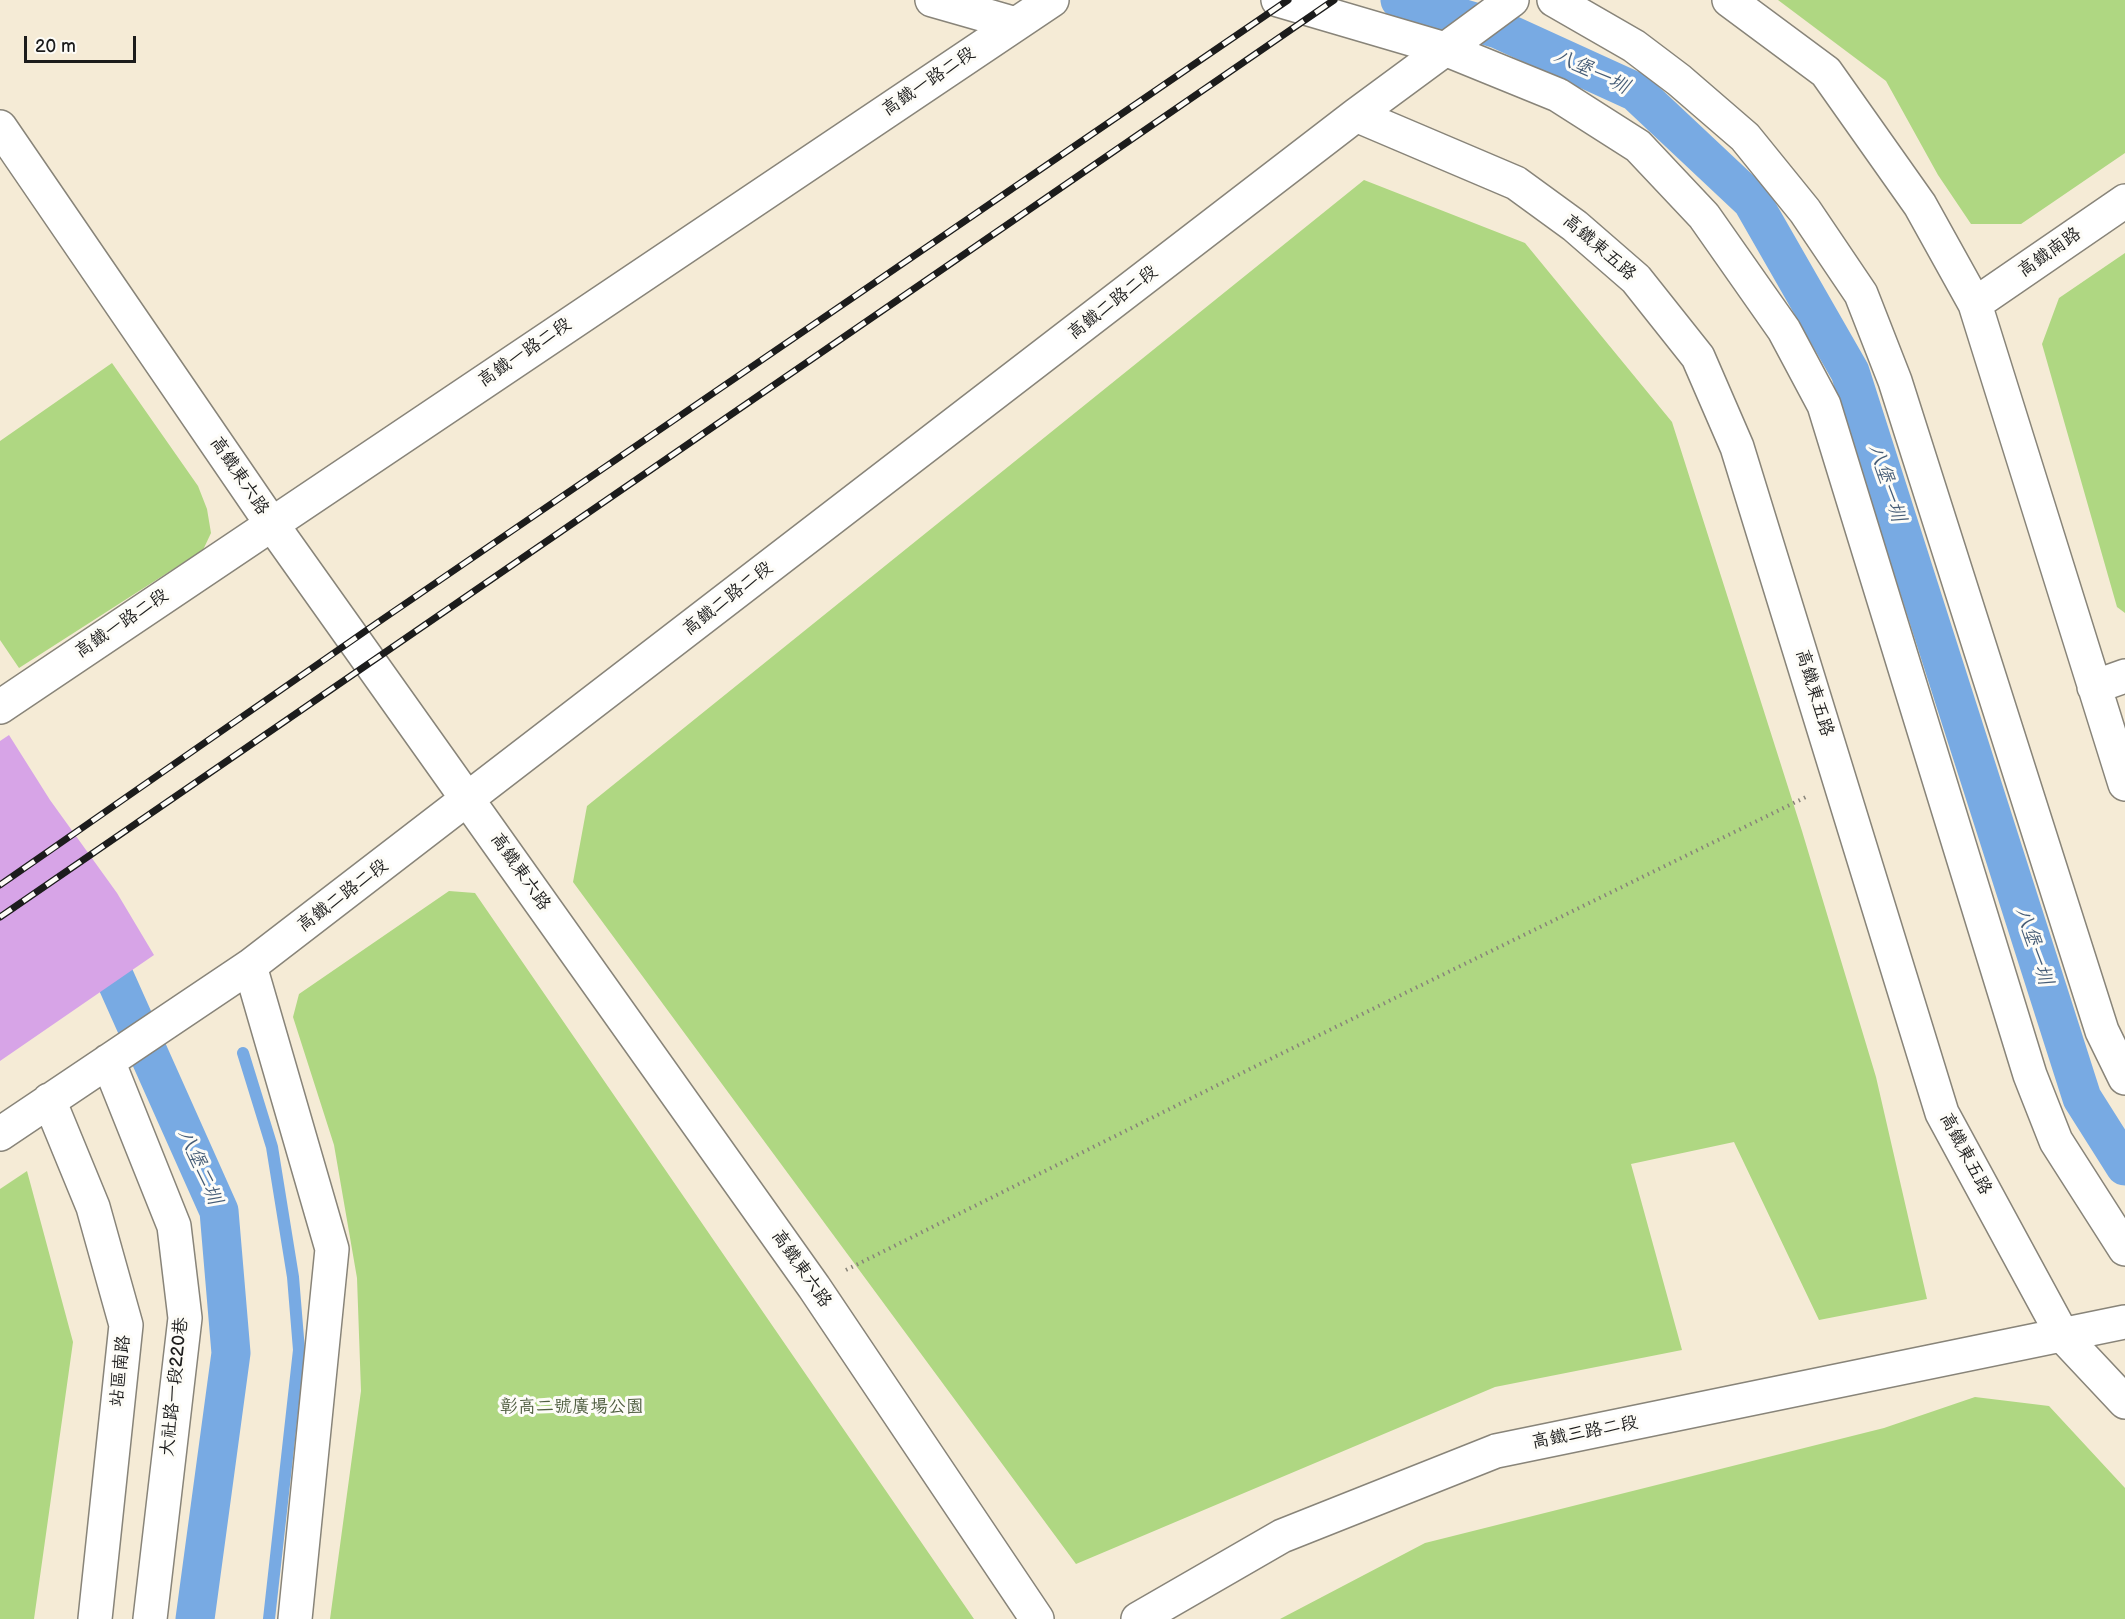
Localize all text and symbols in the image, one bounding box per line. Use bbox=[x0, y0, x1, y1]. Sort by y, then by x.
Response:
scale bar bbox=[27, 24, 140, 62]
text: 20 m bbox=[35, 36, 76, 57]
street label: 高鐵一路二段 bbox=[878, 43, 980, 121]
water label: 八堡一圳 bbox=[1550, 44, 1632, 100]
street label: 高鐵東五路 bbox=[1558, 210, 1640, 286]
street label: 高鐵南路 bbox=[2014, 224, 2086, 282]
street label: 高鐵二路二段 bbox=[1064, 261, 1162, 345]
street label: 高鐵一路二段 bbox=[474, 314, 576, 392]
street label: 高鐵東六路 bbox=[205, 433, 273, 519]
water label: 八堡一圳 bbox=[1862, 441, 1910, 525]
street label: 高鐵二路二段 bbox=[679, 557, 777, 641]
street label: 高鐵一路二段 bbox=[71, 585, 173, 663]
street label: 高鐵東五路 bbox=[1791, 647, 1837, 739]
street label: 高鐵東六路 bbox=[485, 829, 555, 915]
street label: 高鐵二路二段 bbox=[293, 855, 393, 937]
water label: 八堡一圳 bbox=[2009, 904, 2057, 988]
street label: 高鐵東五路 bbox=[1934, 1109, 1996, 1199]
water label: 八堡二圳 bbox=[172, 1126, 226, 1208]
street label: 高鐵東六路 bbox=[766, 1226, 836, 1312]
street label: 大社路一段220巷 bbox=[157, 1316, 193, 1458]
street label: 站區南路 bbox=[106, 1334, 136, 1408]
park label: 彰高二號廣場公園 bbox=[500, 1396, 644, 1418]
street label: 高鐵三路二段 bbox=[1530, 1412, 1640, 1454]

